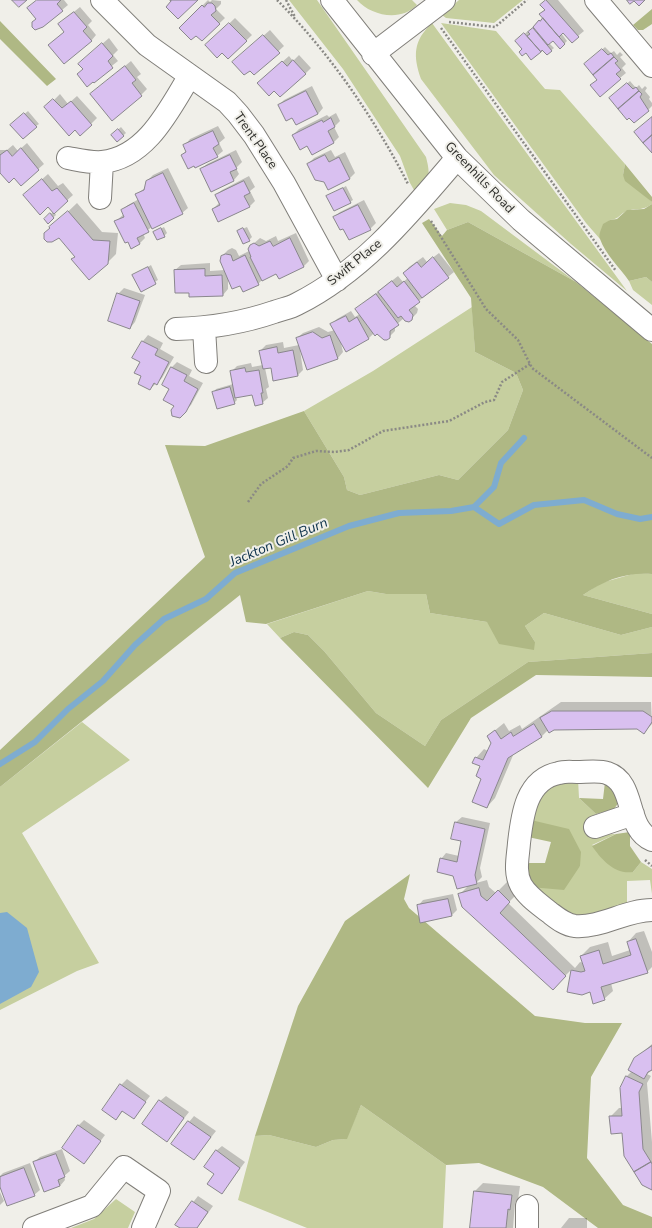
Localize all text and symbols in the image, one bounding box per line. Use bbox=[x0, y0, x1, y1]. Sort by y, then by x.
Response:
street label: Trent Place bbox=[230, 110, 280, 172]
street label: Greenhills Road bbox=[441, 139, 517, 217]
street label: Swift Place bbox=[325, 236, 385, 290]
water label: Jackton Gill Burn bbox=[227, 515, 331, 571]

